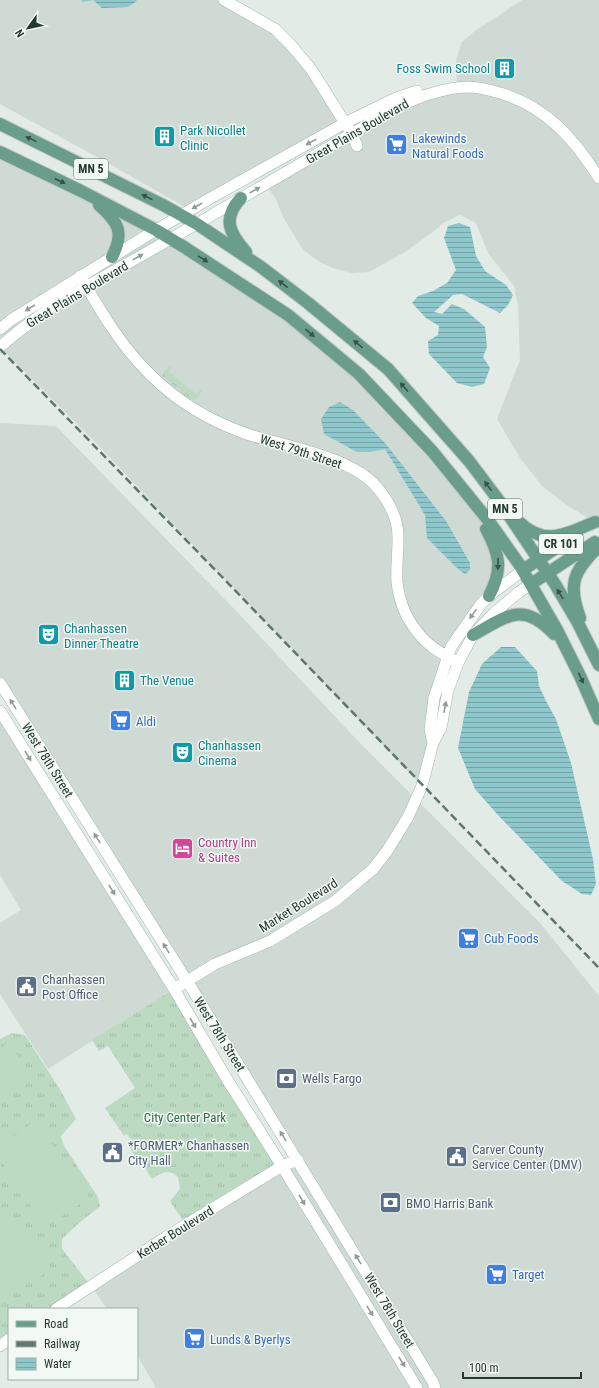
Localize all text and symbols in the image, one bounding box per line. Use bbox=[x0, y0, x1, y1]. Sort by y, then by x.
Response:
north arrow bbox=[8, 8, 48, 48]
text: N bbox=[13, 27, 27, 40]
building icon: Foss Swim School bbox=[492, 55, 518, 81]
place label: Foss Swim School bbox=[397, 61, 490, 76]
street label: Great Plains Boulevard bbox=[303, 96, 411, 167]
place label: Park Nicollet Clinic bbox=[180, 123, 246, 153]
building icon: Park Nicollet Clinic bbox=[151, 124, 177, 150]
place label: Lakewinds Natural Foods bbox=[412, 131, 484, 161]
supermarket icon: Lakewinds Natural Foods bbox=[384, 132, 410, 158]
one-way arrow bbox=[25, 136, 36, 142]
one-way arrow bbox=[305, 138, 317, 145]
road number: MN 5 bbox=[74, 159, 108, 179]
one-way arrow bbox=[55, 178, 66, 184]
one-way arrow bbox=[250, 186, 260, 194]
one-way arrow bbox=[141, 194, 153, 200]
one-way arrow bbox=[192, 202, 203, 209]
one-way arrow bbox=[132, 254, 144, 261]
one-way arrow bbox=[197, 255, 209, 262]
street label: Great Plains Boulevard bbox=[24, 258, 131, 331]
one-way arrow bbox=[278, 280, 289, 288]
one-way arrow bbox=[24, 304, 36, 311]
one-way arrow bbox=[305, 328, 315, 337]
one-way arrow bbox=[353, 340, 364, 349]
one-way arrow bbox=[399, 382, 409, 392]
street label: West 79th Street bbox=[258, 431, 344, 472]
one-way arrow bbox=[484, 481, 492, 491]
road number: MN 5 bbox=[488, 499, 522, 519]
road number: CR 101 bbox=[539, 534, 583, 554]
one-way arrow bbox=[495, 558, 501, 571]
one-way arrow bbox=[557, 588, 564, 600]
one-way arrow bbox=[469, 609, 477, 620]
place label: Chanhassen Dinner Theatre bbox=[64, 621, 139, 651]
theatre icon: Chanhassen Dinner Theatre bbox=[35, 622, 61, 648]
building icon: The Venue bbox=[111, 667, 137, 693]
place label: The Venue bbox=[140, 673, 194, 688]
one-way arrow bbox=[578, 673, 584, 684]
one-way arrow bbox=[9, 699, 17, 709]
one-way arrow bbox=[442, 701, 448, 713]
supermarket icon: Aldi bbox=[108, 708, 134, 734]
place label: Aldi bbox=[136, 714, 156, 729]
street label: West 78th Street bbox=[19, 720, 77, 800]
place label: Chanhassen Cinema bbox=[198, 738, 261, 768]
theatre icon: Chanhassen Cinema bbox=[169, 739, 195, 765]
one-way arrow bbox=[24, 751, 32, 761]
one-way arrow bbox=[93, 833, 101, 843]
place label: Country Inn & Suites bbox=[198, 835, 257, 865]
hotel icon: Country Inn & Suites bbox=[169, 836, 195, 862]
street label: Market Boulevard bbox=[256, 875, 340, 936]
one-way arrow bbox=[108, 885, 116, 895]
supermarket icon: Cub Foods bbox=[456, 925, 482, 951]
place label: Cub Foods bbox=[484, 931, 539, 946]
one-way arrow bbox=[163, 942, 170, 954]
place label: Chanhassen Post Office bbox=[42, 972, 105, 1002]
public building icon: Chanhassen Post Office bbox=[14, 973, 40, 999]
street label: West 78th Street bbox=[191, 994, 249, 1074]
one-way arrow bbox=[190, 1017, 197, 1029]
bank icon: Wells Fargo bbox=[274, 1065, 300, 1091]
place label: Wells Fargo bbox=[302, 1071, 362, 1086]
park label: City Center Park bbox=[144, 1110, 226, 1125]
one-way arrow bbox=[279, 1130, 286, 1142]
place label: *FORMER* Chanhassen City Hall bbox=[128, 1138, 249, 1168]
public building icon: *FORMER* Chanhassen City Hall bbox=[99, 1139, 125, 1165]
place label: Carver County Service Center (DMV) bbox=[472, 1142, 582, 1172]
public building icon: Carver County Service Center (DMV) bbox=[444, 1143, 470, 1169]
bank icon: BMO Harris Bank bbox=[378, 1190, 404, 1216]
one-way arrow bbox=[298, 1195, 306, 1205]
place label: BMO Harris Bank bbox=[406, 1196, 493, 1211]
street label: Kerber Boulevard bbox=[134, 1203, 216, 1262]
one-way arrow bbox=[354, 1254, 362, 1264]
supermarket icon: Target bbox=[483, 1261, 509, 1287]
place label: Target bbox=[512, 1267, 545, 1282]
street label: West 78th Street bbox=[361, 1270, 418, 1351]
one-way arrow bbox=[366, 1305, 373, 1317]
legend bbox=[8, 1308, 138, 1380]
text: Road bbox=[44, 1317, 68, 1331]
supermarket icon: Lunds & Byerlys bbox=[182, 1326, 208, 1352]
place label: Lunds & Byerlys bbox=[210, 1332, 291, 1347]
text: Railway bbox=[44, 1337, 80, 1351]
scale bar bbox=[463, 1354, 581, 1380]
one-way arrow bbox=[398, 1356, 405, 1368]
text: Water bbox=[44, 1357, 72, 1371]
text: 100 m bbox=[469, 1361, 499, 1375]

